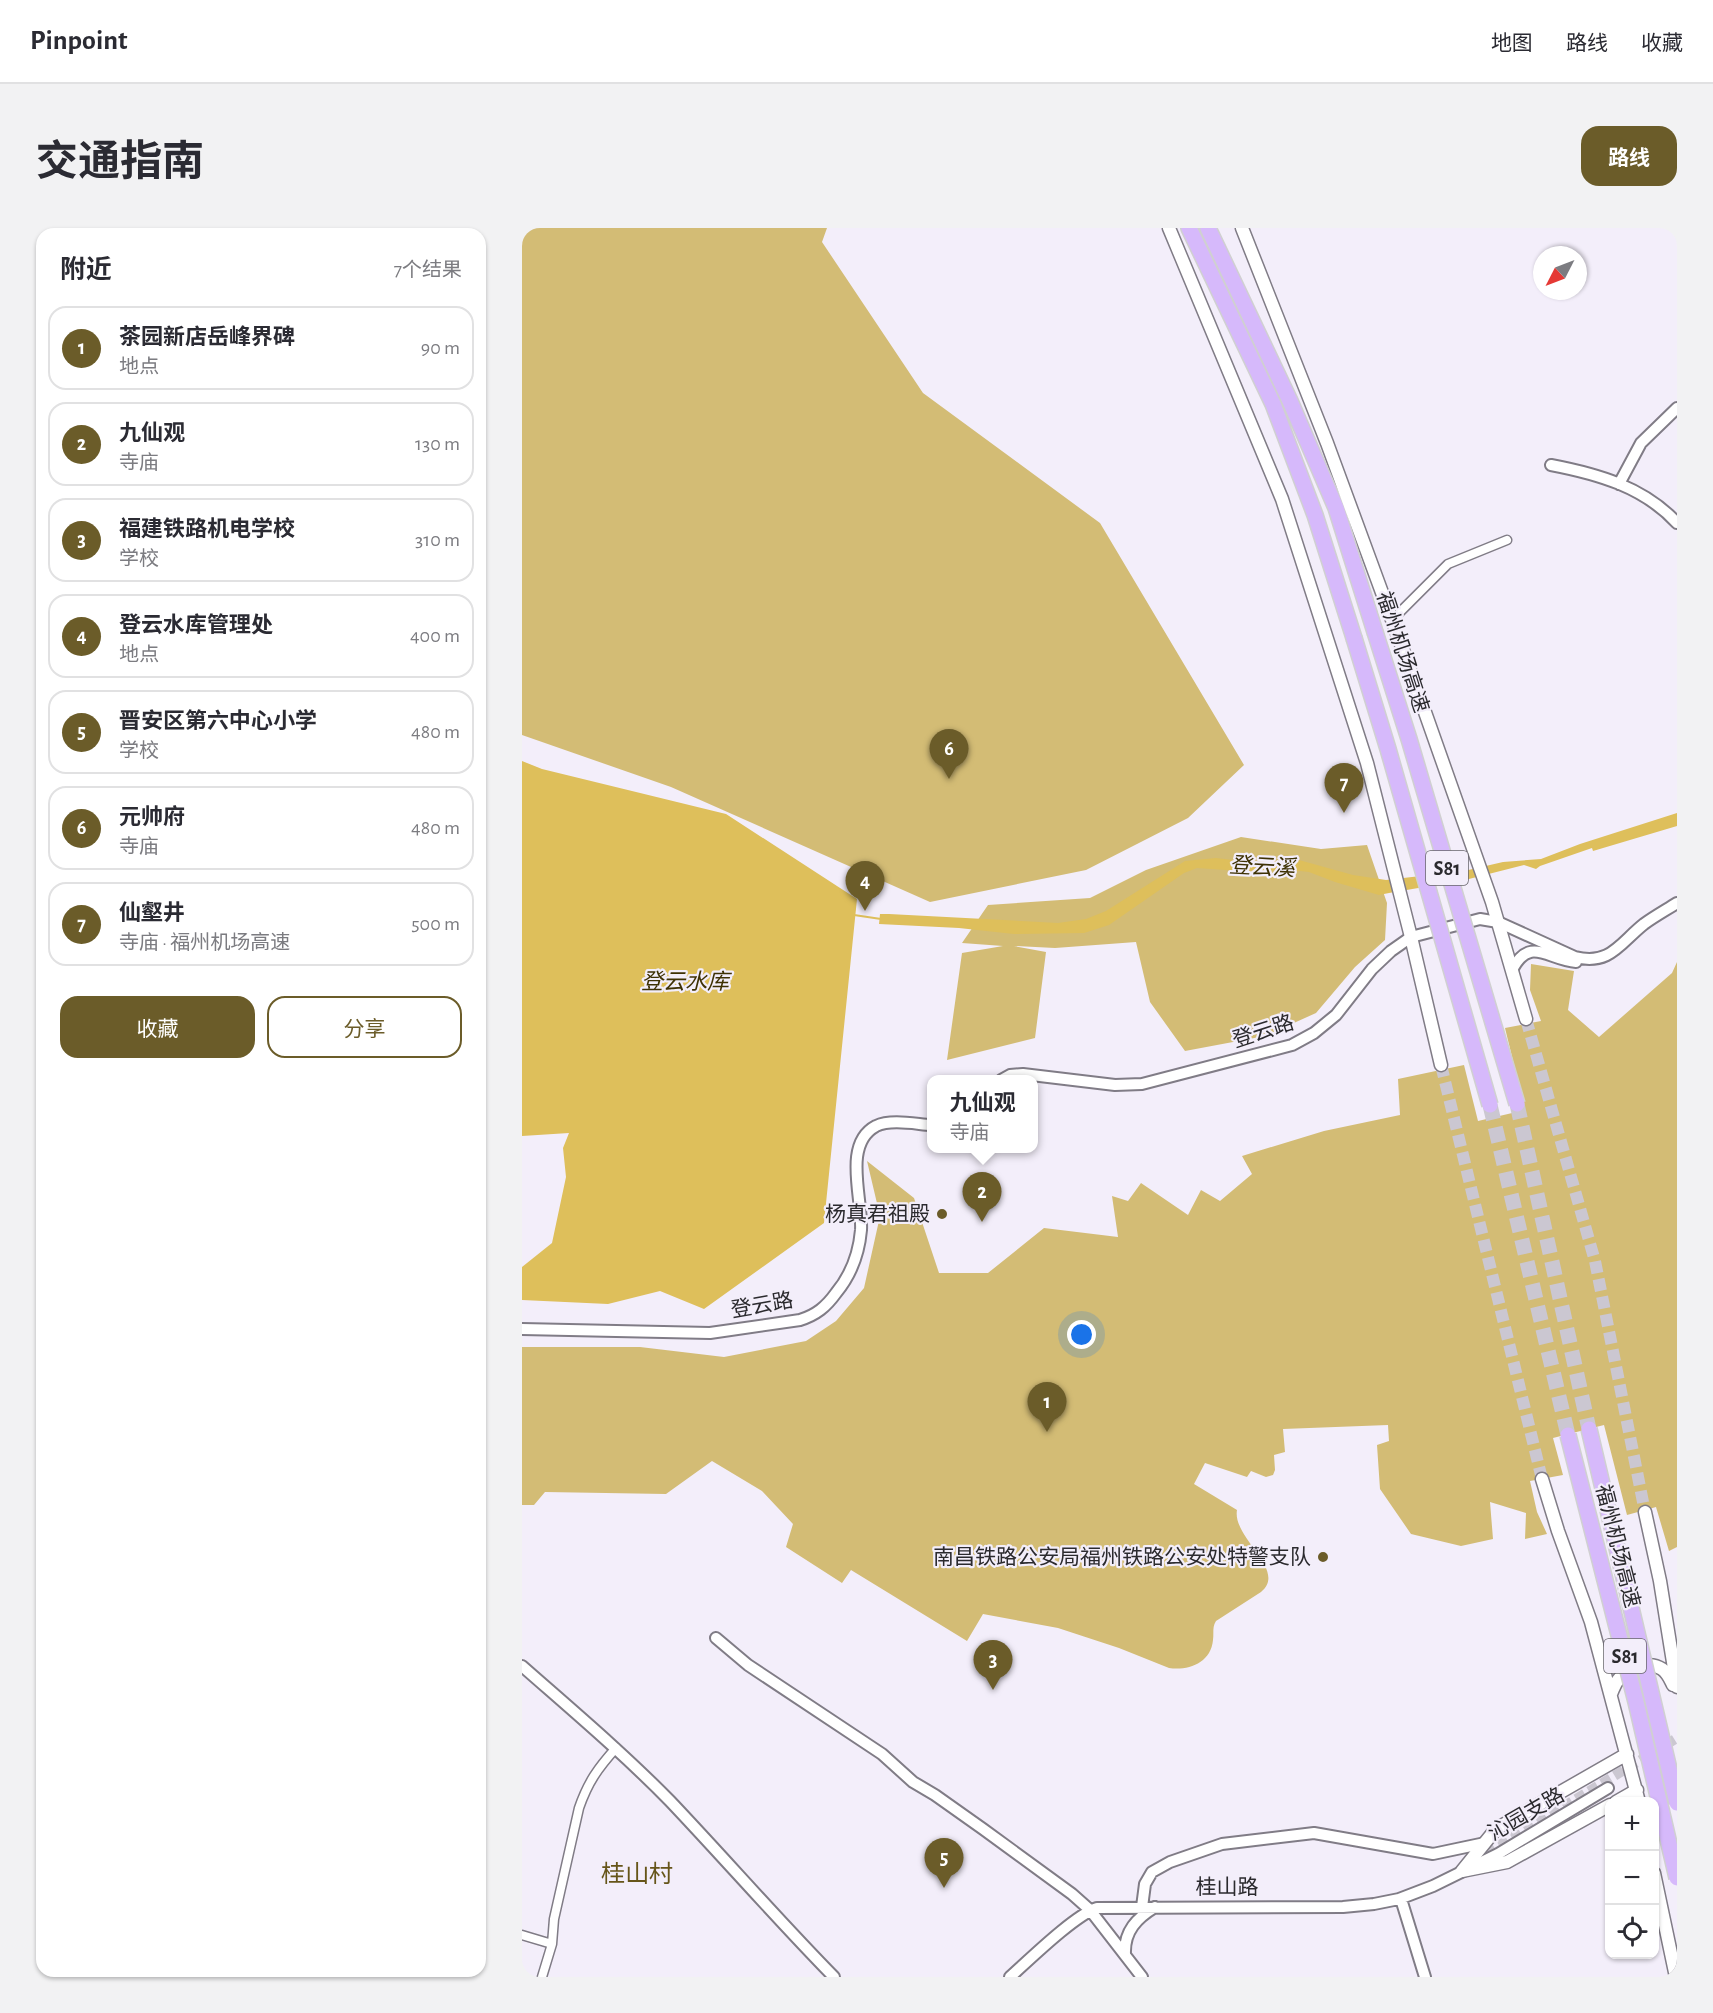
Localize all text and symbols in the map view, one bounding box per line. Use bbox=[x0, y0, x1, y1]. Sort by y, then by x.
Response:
text: Pinpoint bbox=[30, 27, 128, 55]
text: 地图 bbox=[1491, 33, 1533, 54]
text: 路线 bbox=[1566, 33, 1608, 54]
text: 收藏 bbox=[1641, 33, 1683, 54]
button: 路线 bbox=[1581, 126, 1677, 186]
text: 交通指南 bbox=[36, 141, 204, 183]
north arrow bbox=[1533, 246, 1587, 300]
text: 附近 bbox=[60, 257, 112, 283]
text: 7个结果 bbox=[394, 260, 462, 280]
text: 茶园新店岳峰界碑 bbox=[119, 326, 295, 348]
text: 1 bbox=[78, 338, 85, 358]
text: 90 m bbox=[421, 338, 460, 358]
text: 地点 bbox=[119, 357, 159, 377]
text: 九仙观 bbox=[119, 422, 185, 444]
text: 2 bbox=[77, 434, 86, 454]
text: 130 m bbox=[415, 434, 460, 454]
text: 寺庙 bbox=[119, 453, 159, 473]
text: 福建铁路机电学校 bbox=[119, 518, 295, 540]
text: 3 bbox=[77, 530, 86, 550]
text: 310 m bbox=[415, 530, 460, 550]
text: 学校 bbox=[119, 549, 159, 569]
street label: 福州机场高速 bbox=[1373, 589, 1433, 715]
text: 登云水库管理处 bbox=[119, 614, 273, 636]
text: 4 bbox=[76, 626, 87, 646]
text: 400 m bbox=[410, 626, 460, 646]
text: 地点 bbox=[119, 645, 159, 665]
text: 晋安区第六中心小学 bbox=[119, 710, 317, 732]
text: 5 bbox=[77, 722, 86, 742]
text: 480 m bbox=[411, 722, 460, 742]
pin: 6 bbox=[930, 730, 968, 779]
text: 学校 bbox=[119, 741, 159, 761]
pin: 7 bbox=[1324, 764, 1364, 813]
text: 元帅府 bbox=[119, 806, 185, 828]
text: 6 bbox=[77, 818, 86, 838]
text: 480 m bbox=[411, 818, 460, 838]
text: 寺庙 bbox=[119, 837, 159, 857]
road number: S81 bbox=[1426, 851, 1468, 885]
water label: 登云溪 bbox=[1228, 853, 1298, 880]
pin: 4 bbox=[846, 862, 884, 911]
text: 仙壑井 bbox=[119, 902, 185, 924]
text: 7 bbox=[77, 914, 86, 934]
text: 500 m bbox=[411, 914, 460, 934]
text: 寺庙 · 福州机场高速 bbox=[119, 933, 290, 953]
water label: 登云水库 bbox=[641, 970, 733, 993]
button: 收藏 bbox=[60, 996, 255, 1058]
button: 分享 bbox=[267, 996, 462, 1058]
street label: 登云路 bbox=[1230, 1011, 1296, 1051]
popup bbox=[927, 1075, 1038, 1153]
text: 九仙观 bbox=[949, 1092, 1016, 1114]
text: 寺庙 bbox=[949, 1123, 989, 1143]
pin: 2 bbox=[962, 1172, 1002, 1222]
place label: 杨真君祖殿 bbox=[825, 1203, 930, 1225]
marker: 杨真君祖殿 bbox=[935, 1207, 949, 1221]
street label: 登云路 bbox=[729, 1289, 795, 1321]
your location bbox=[1067, 1320, 1096, 1349]
pin: 1 bbox=[1028, 1382, 1066, 1432]
street label: 福州机场高速 bbox=[1592, 1482, 1644, 1610]
place label: 南昌铁路公安局福州铁路公安处特警支队 bbox=[933, 1546, 1311, 1568]
marker: 南昌铁路公安局福州铁路公安处特警支队 bbox=[1316, 1550, 1330, 1564]
road number: S81 bbox=[1604, 1639, 1646, 1673]
pin: 3 bbox=[974, 1640, 1012, 1690]
street label: 沁园支路 bbox=[1484, 1783, 1568, 1845]
map controls bbox=[1605, 1797, 1659, 1959]
button: + bbox=[1605, 1797, 1659, 1851]
pin: 5 bbox=[924, 1838, 964, 1888]
button: − bbox=[1605, 1851, 1659, 1905]
district label: 桂山村 bbox=[601, 1861, 673, 1887]
street label: 桂山路 bbox=[1196, 1876, 1259, 1898]
button: locate bbox=[1605, 1905, 1659, 1959]

